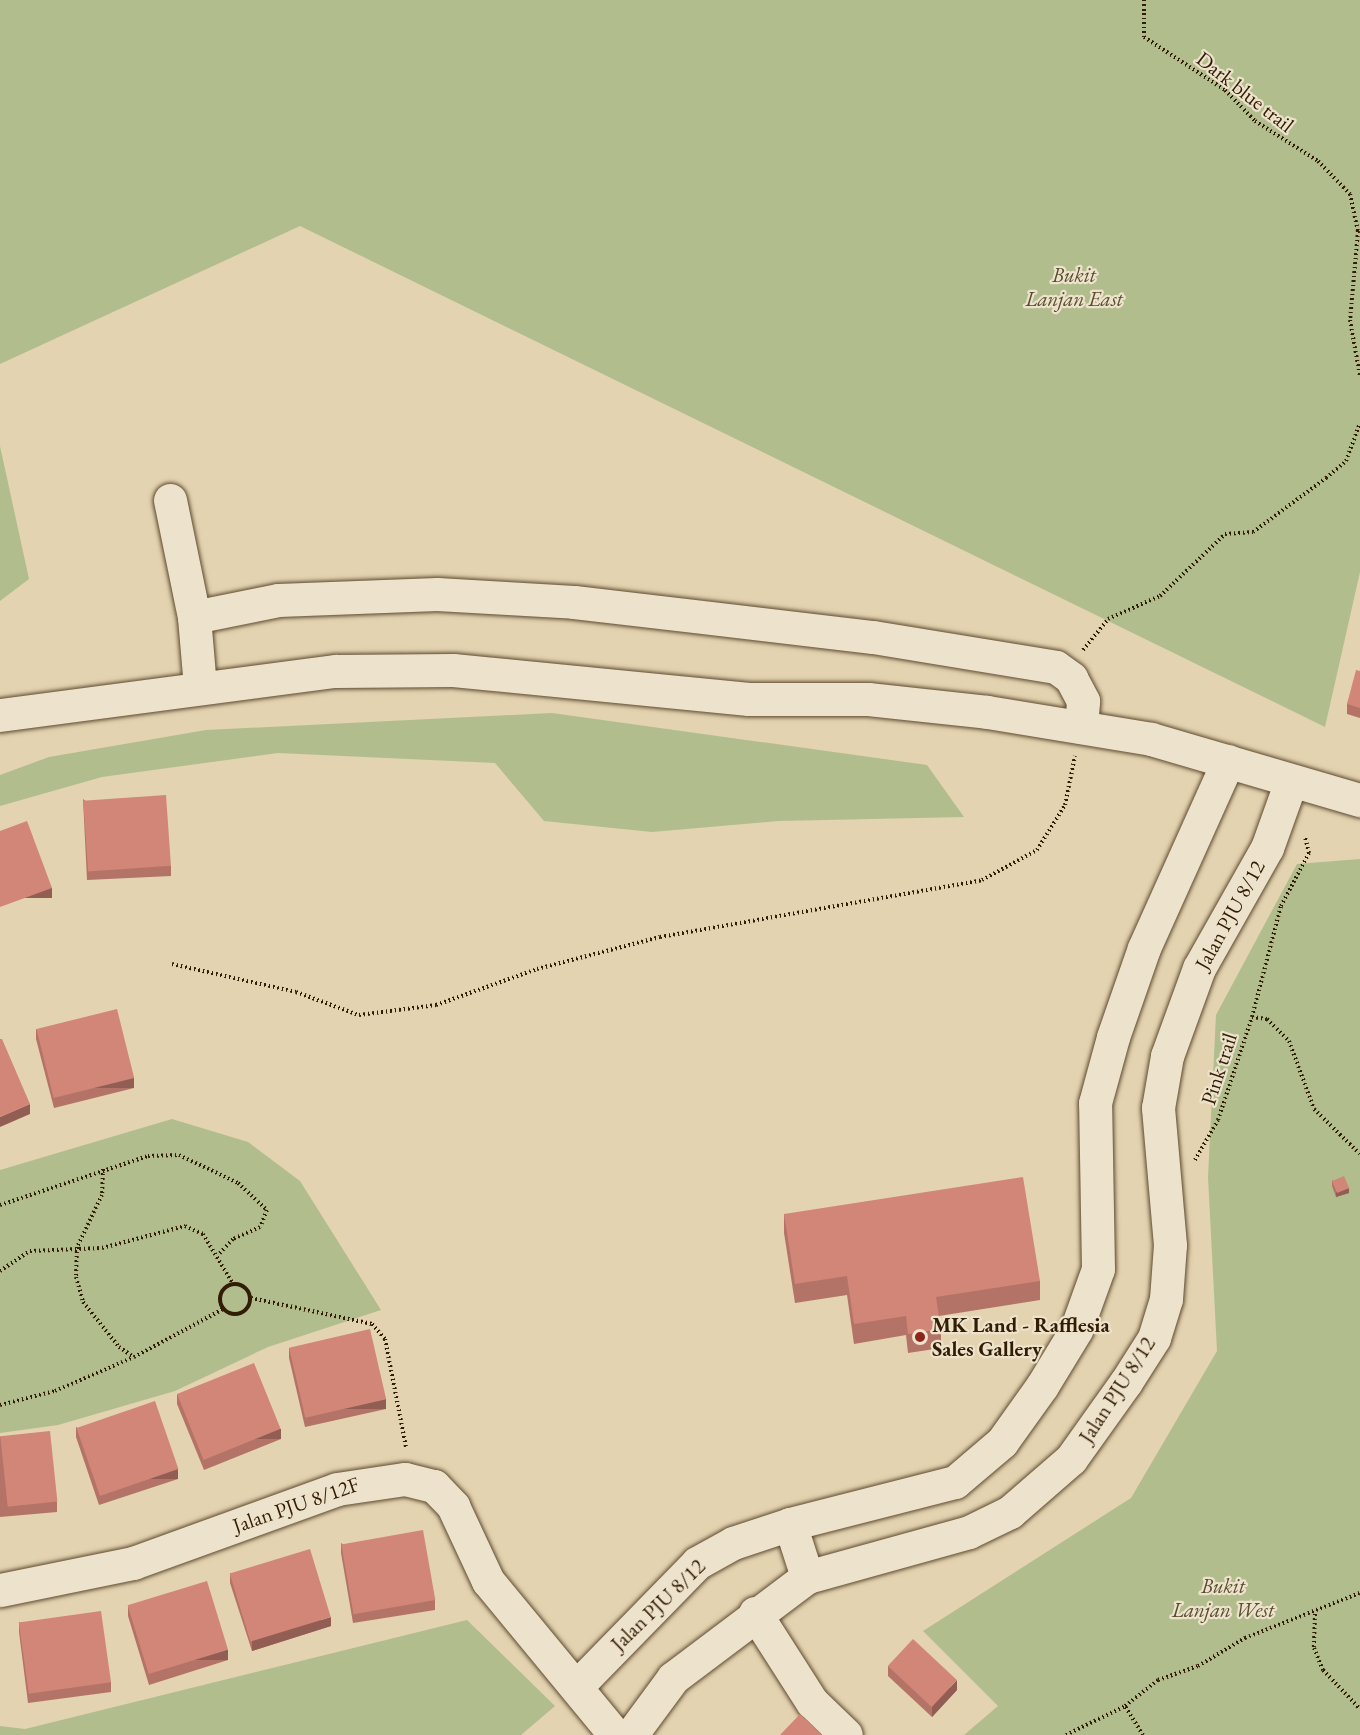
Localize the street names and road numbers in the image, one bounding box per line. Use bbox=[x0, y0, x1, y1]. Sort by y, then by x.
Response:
street label: Dark blue trail bbox=[1191, 46, 1299, 138]
street label: Jalan PJU 8/12 bbox=[1190, 856, 1270, 974]
street label: Pink trail bbox=[1196, 1030, 1242, 1108]
street label: Jalan PJU 8/12 bbox=[1073, 1332, 1161, 1448]
street label: Jalan PJU 8/12F bbox=[229, 1472, 363, 1538]
street label: Jalan PJU 8/12 bbox=[606, 1554, 710, 1656]

